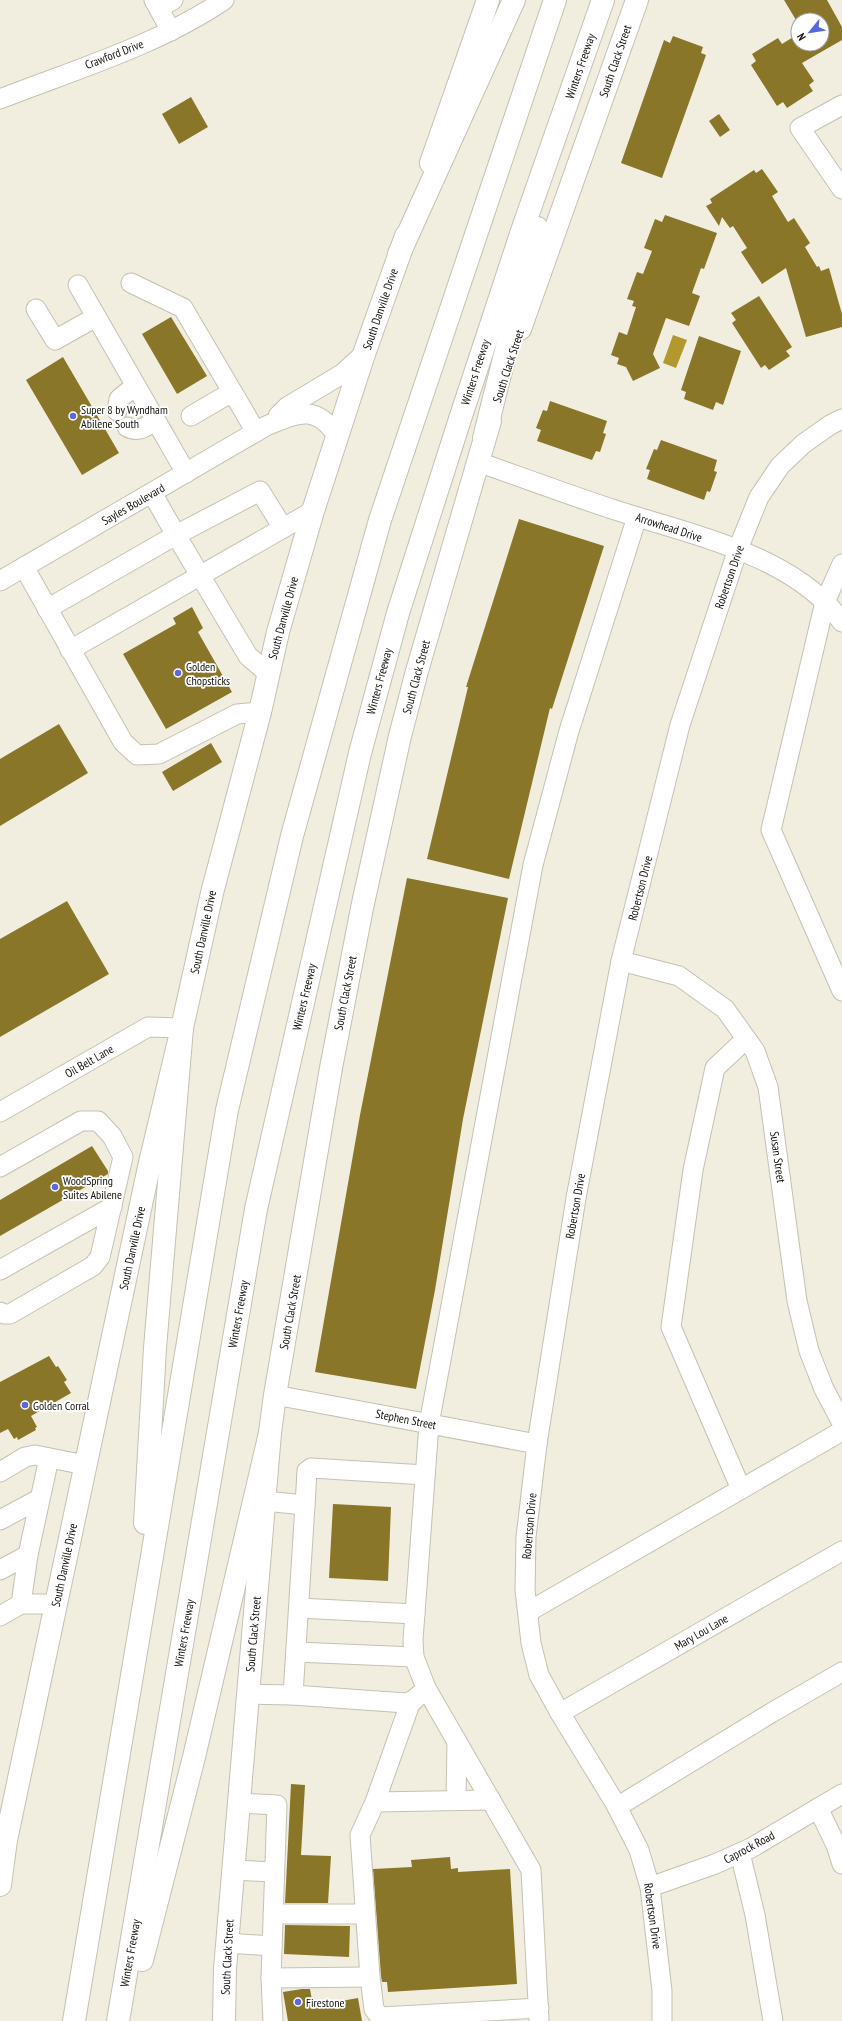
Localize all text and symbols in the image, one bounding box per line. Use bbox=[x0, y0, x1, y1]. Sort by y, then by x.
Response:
north arrow bbox=[790, 12, 830, 52]
street label: South Clack Street bbox=[596, 22, 635, 99]
street label: Winters Freeway bbox=[562, 31, 598, 101]
text: N bbox=[794, 31, 809, 43]
street label: Crawford Drive bbox=[83, 36, 145, 72]
street label: South Danville Drive bbox=[359, 266, 401, 352]
street label: South Clack Street bbox=[489, 327, 527, 404]
street label: Winters Freeway bbox=[457, 337, 493, 407]
place label: Super 8 by Wyndham Abilene South bbox=[81, 402, 168, 431]
marker: Super 8 by Wyndham Abilene South bbox=[68, 411, 78, 421]
street label: Sayles Boulevard bbox=[99, 480, 167, 528]
street label: Arrowhead Drive bbox=[634, 509, 704, 545]
street label: Robertson Drive bbox=[711, 543, 747, 611]
street label: South Danville Drive bbox=[265, 575, 301, 661]
street label: South Clack Street bbox=[399, 638, 433, 716]
street label: Winters Freeway bbox=[363, 646, 395, 716]
place label: Golden Chopsticks bbox=[186, 659, 230, 688]
marker: Golden Chopsticks bbox=[173, 668, 183, 678]
street label: Robertson Drive bbox=[625, 854, 655, 922]
street label: South Danville Drive bbox=[187, 889, 219, 975]
street label: South Clack Street bbox=[330, 954, 360, 1032]
street label: Winters Freeway bbox=[289, 962, 319, 1032]
street label: Oil Belt Lane bbox=[62, 1041, 116, 1081]
street label: Susan Street bbox=[767, 1130, 789, 1184]
street label: Robertson Drive bbox=[562, 1172, 588, 1240]
place label: WoodSpring Suites Abilene bbox=[63, 1173, 122, 1202]
marker: WoodSpring Suites Abilene bbox=[50, 1182, 60, 1192]
street label: South Danville Drive bbox=[116, 1205, 148, 1291]
street label: South Clack Street bbox=[276, 1273, 304, 1351]
street label: Winters Freeway bbox=[225, 1279, 251, 1349]
place label: Golden Corral bbox=[33, 1398, 90, 1413]
marker: Golden Corral bbox=[20, 1400, 30, 1410]
street label: Stephen Street bbox=[374, 1406, 438, 1432]
street label: Robertson Drive bbox=[519, 1492, 539, 1560]
street label: South Danville Drive bbox=[48, 1522, 80, 1608]
street label: South Clack Street bbox=[242, 1595, 264, 1672]
street label: Winters Freeway bbox=[171, 1598, 197, 1668]
street label: Mary Lou Lane bbox=[671, 1611, 731, 1653]
street label: Caprock Road bbox=[721, 1827, 777, 1867]
street label: Robertson Drive bbox=[641, 1882, 665, 1950]
street label: Winters Freeway bbox=[117, 1918, 143, 1988]
street label: South Clack Street bbox=[218, 1918, 237, 1995]
place label: Firestone bbox=[306, 1995, 345, 2010]
marker: Firestone bbox=[293, 1997, 303, 2007]

